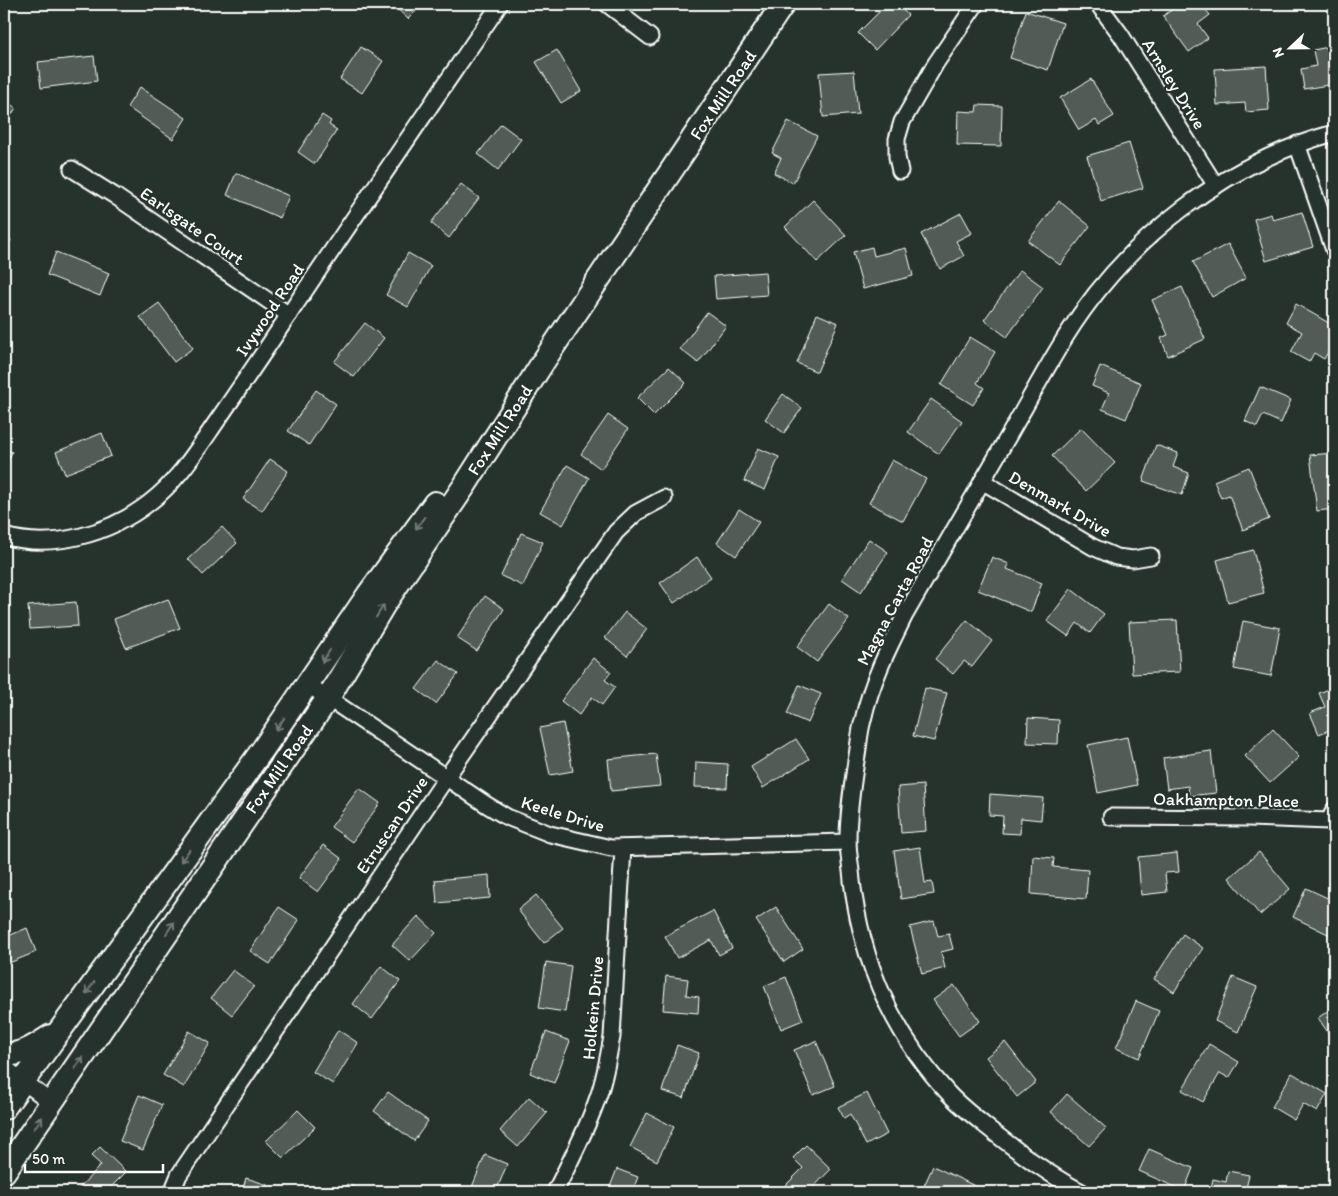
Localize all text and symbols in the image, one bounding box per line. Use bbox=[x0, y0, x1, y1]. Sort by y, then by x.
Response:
north arrow bbox=[1266, 22, 1316, 72]
street label: Arnsley Drive bbox=[1137, 34, 1211, 134]
text: N bbox=[1269, 45, 1288, 60]
street label: Fox Mill Road bbox=[685, 46, 761, 144]
street label: Earlsgate Court bbox=[136, 182, 248, 270]
street label: Ivywood Road bbox=[231, 259, 309, 361]
street label: Fox Mill Road bbox=[463, 380, 538, 480]
street label: Denmark Drive bbox=[1005, 466, 1115, 542]
one-way arrow bbox=[415, 516, 425, 530]
street label: Magna Carta Road bbox=[852, 533, 938, 669]
one-way arrow bbox=[376, 605, 386, 619]
one-way arrow bbox=[321, 649, 331, 663]
one-way arrow bbox=[275, 717, 285, 731]
street label: Fox Mill Road bbox=[240, 720, 318, 818]
street label: Etruscan Drive bbox=[351, 772, 433, 878]
street label: Oakhampton Place bbox=[1153, 788, 1299, 812]
street label: Keele Drive bbox=[519, 791, 607, 837]
one-way arrow bbox=[180, 849, 190, 863]
one-way arrow bbox=[165, 921, 175, 935]
street label: Holkein Drive bbox=[578, 955, 608, 1061]
one-way arrow bbox=[85, 981, 96, 994]
one-way arrow bbox=[74, 1056, 84, 1070]
one-way arrow bbox=[33, 1116, 43, 1130]
scale bar bbox=[25, 1141, 162, 1173]
text: 50 m bbox=[32, 1150, 65, 1168]

